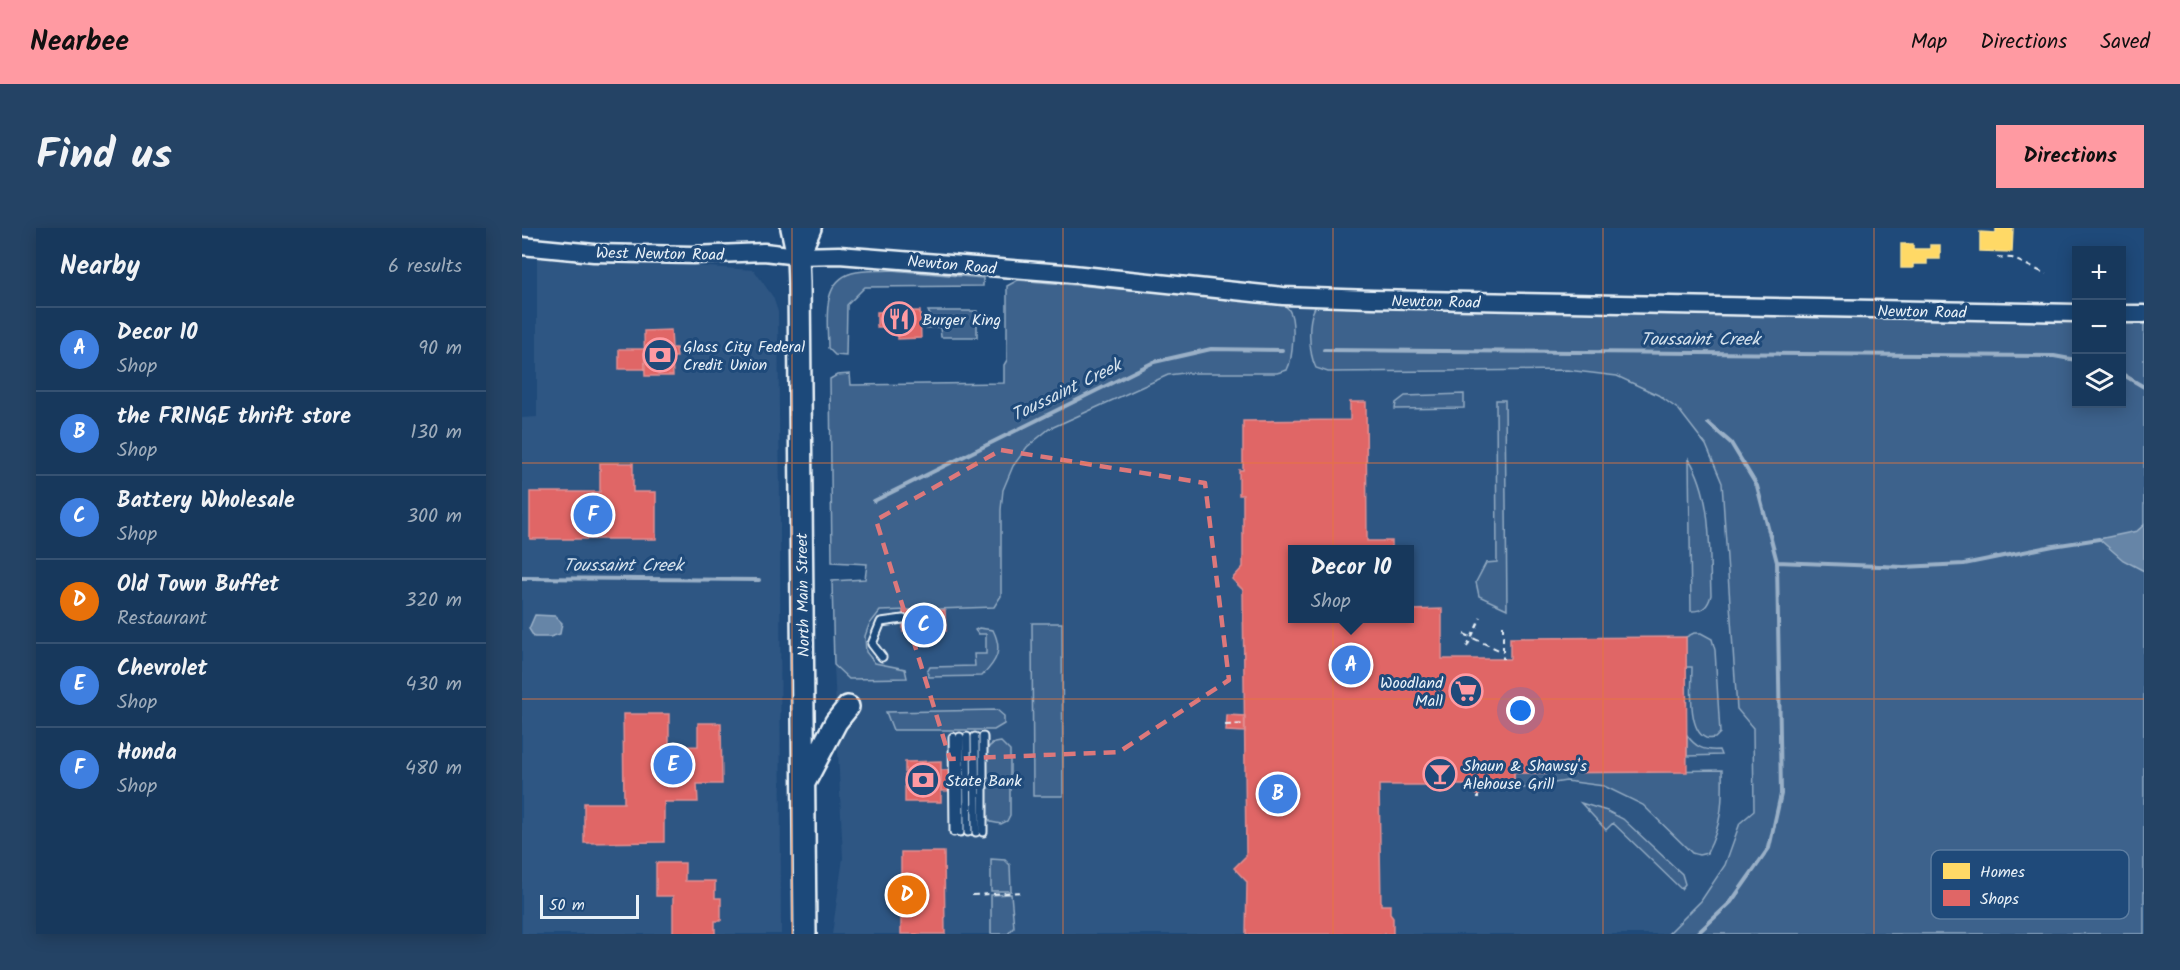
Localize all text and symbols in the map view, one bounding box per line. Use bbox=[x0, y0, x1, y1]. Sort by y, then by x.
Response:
text: Nearbee bbox=[30, 20, 129, 65]
text: Map bbox=[1911, 26, 1947, 59]
text: Directions bbox=[1980, 26, 2067, 59]
text: Saved bbox=[2100, 26, 2150, 59]
text: Find us bbox=[36, 123, 172, 190]
button: Directions bbox=[1996, 125, 2144, 188]
street label: West Newton Road bbox=[596, 241, 725, 268]
text: Nearby bbox=[60, 246, 140, 288]
map controls bbox=[2072, 246, 2126, 408]
button: + bbox=[2072, 246, 2126, 300]
street label: Newton Road bbox=[906, 249, 998, 282]
text: 6 results bbox=[388, 251, 462, 283]
street label: Newton Road bbox=[1391, 289, 1482, 316]
street label: Newton Road bbox=[1877, 299, 1968, 326]
button: − bbox=[2072, 300, 2126, 354]
restaurant icon: Burger King bbox=[881, 301, 917, 337]
place label: Burger King bbox=[922, 308, 1001, 333]
text: Decor 10 bbox=[117, 316, 198, 351]
water label: Toussaint Creek bbox=[1640, 326, 1762, 355]
text: A bbox=[73, 333, 86, 365]
text: 90 m bbox=[418, 333, 462, 365]
place label: Glass City Federal Credit Union bbox=[683, 335, 805, 378]
bank icon: Glass City Federal Credit Union bbox=[642, 337, 678, 373]
text: Shop bbox=[117, 351, 157, 383]
water label: Toussaint Creek bbox=[1007, 351, 1129, 431]
button: layers bbox=[2072, 354, 2126, 408]
text: the FRINGE thrift store bbox=[117, 400, 351, 435]
text: B bbox=[73, 417, 86, 449]
text: 130 m bbox=[410, 417, 462, 449]
text: Shop bbox=[117, 435, 157, 467]
text: Battery Wholesale bbox=[117, 484, 295, 519]
pin: F bbox=[574, 492, 612, 538]
text: C bbox=[73, 501, 86, 533]
text: 300 m bbox=[407, 501, 462, 533]
text: Shop bbox=[117, 519, 157, 551]
street label: North Main Street bbox=[790, 532, 817, 657]
popup bbox=[1288, 545, 1414, 623]
text: Decor 10 bbox=[1311, 551, 1391, 586]
water label: Toussaint Creek bbox=[563, 552, 685, 581]
text: Old Town Buffet bbox=[117, 568, 279, 603]
text: D bbox=[73, 585, 86, 617]
text: 320 m bbox=[405, 585, 462, 617]
text: Shop bbox=[1311, 586, 1351, 618]
pin: C bbox=[904, 602, 944, 648]
text: Restaurant bbox=[117, 603, 207, 635]
pin: A bbox=[1332, 642, 1370, 688]
text: Chevrolet bbox=[117, 652, 208, 687]
text: E bbox=[74, 669, 85, 701]
text: 430 m bbox=[406, 669, 462, 701]
place label: Woodland Mall bbox=[1380, 671, 1444, 714]
supermarket icon: Woodland Mall bbox=[1448, 673, 1484, 709]
text: Shop bbox=[117, 687, 157, 719]
your location bbox=[1506, 696, 1535, 725]
text: Honda bbox=[117, 736, 177, 771]
pin: E bbox=[654, 742, 692, 788]
text: F bbox=[74, 753, 85, 785]
text: 480 m bbox=[405, 753, 462, 785]
place label: Shaun & Shawsy's Alehouse Grill bbox=[1463, 754, 1587, 797]
bar icon: Shaun & Shawsy's Alehouse Grill bbox=[1422, 756, 1458, 792]
bank icon: State Bank bbox=[905, 762, 941, 798]
place label: State Bank bbox=[946, 769, 1022, 794]
text: Shop bbox=[117, 771, 157, 803]
pin: B bbox=[1258, 772, 1298, 816]
legend bbox=[1931, 850, 2129, 919]
text: Homes bbox=[1980, 860, 2025, 885]
pin: D bbox=[888, 872, 926, 918]
text: Shops bbox=[1980, 887, 2019, 912]
scale bar bbox=[540, 892, 639, 920]
text: 50 m bbox=[549, 893, 585, 918]

